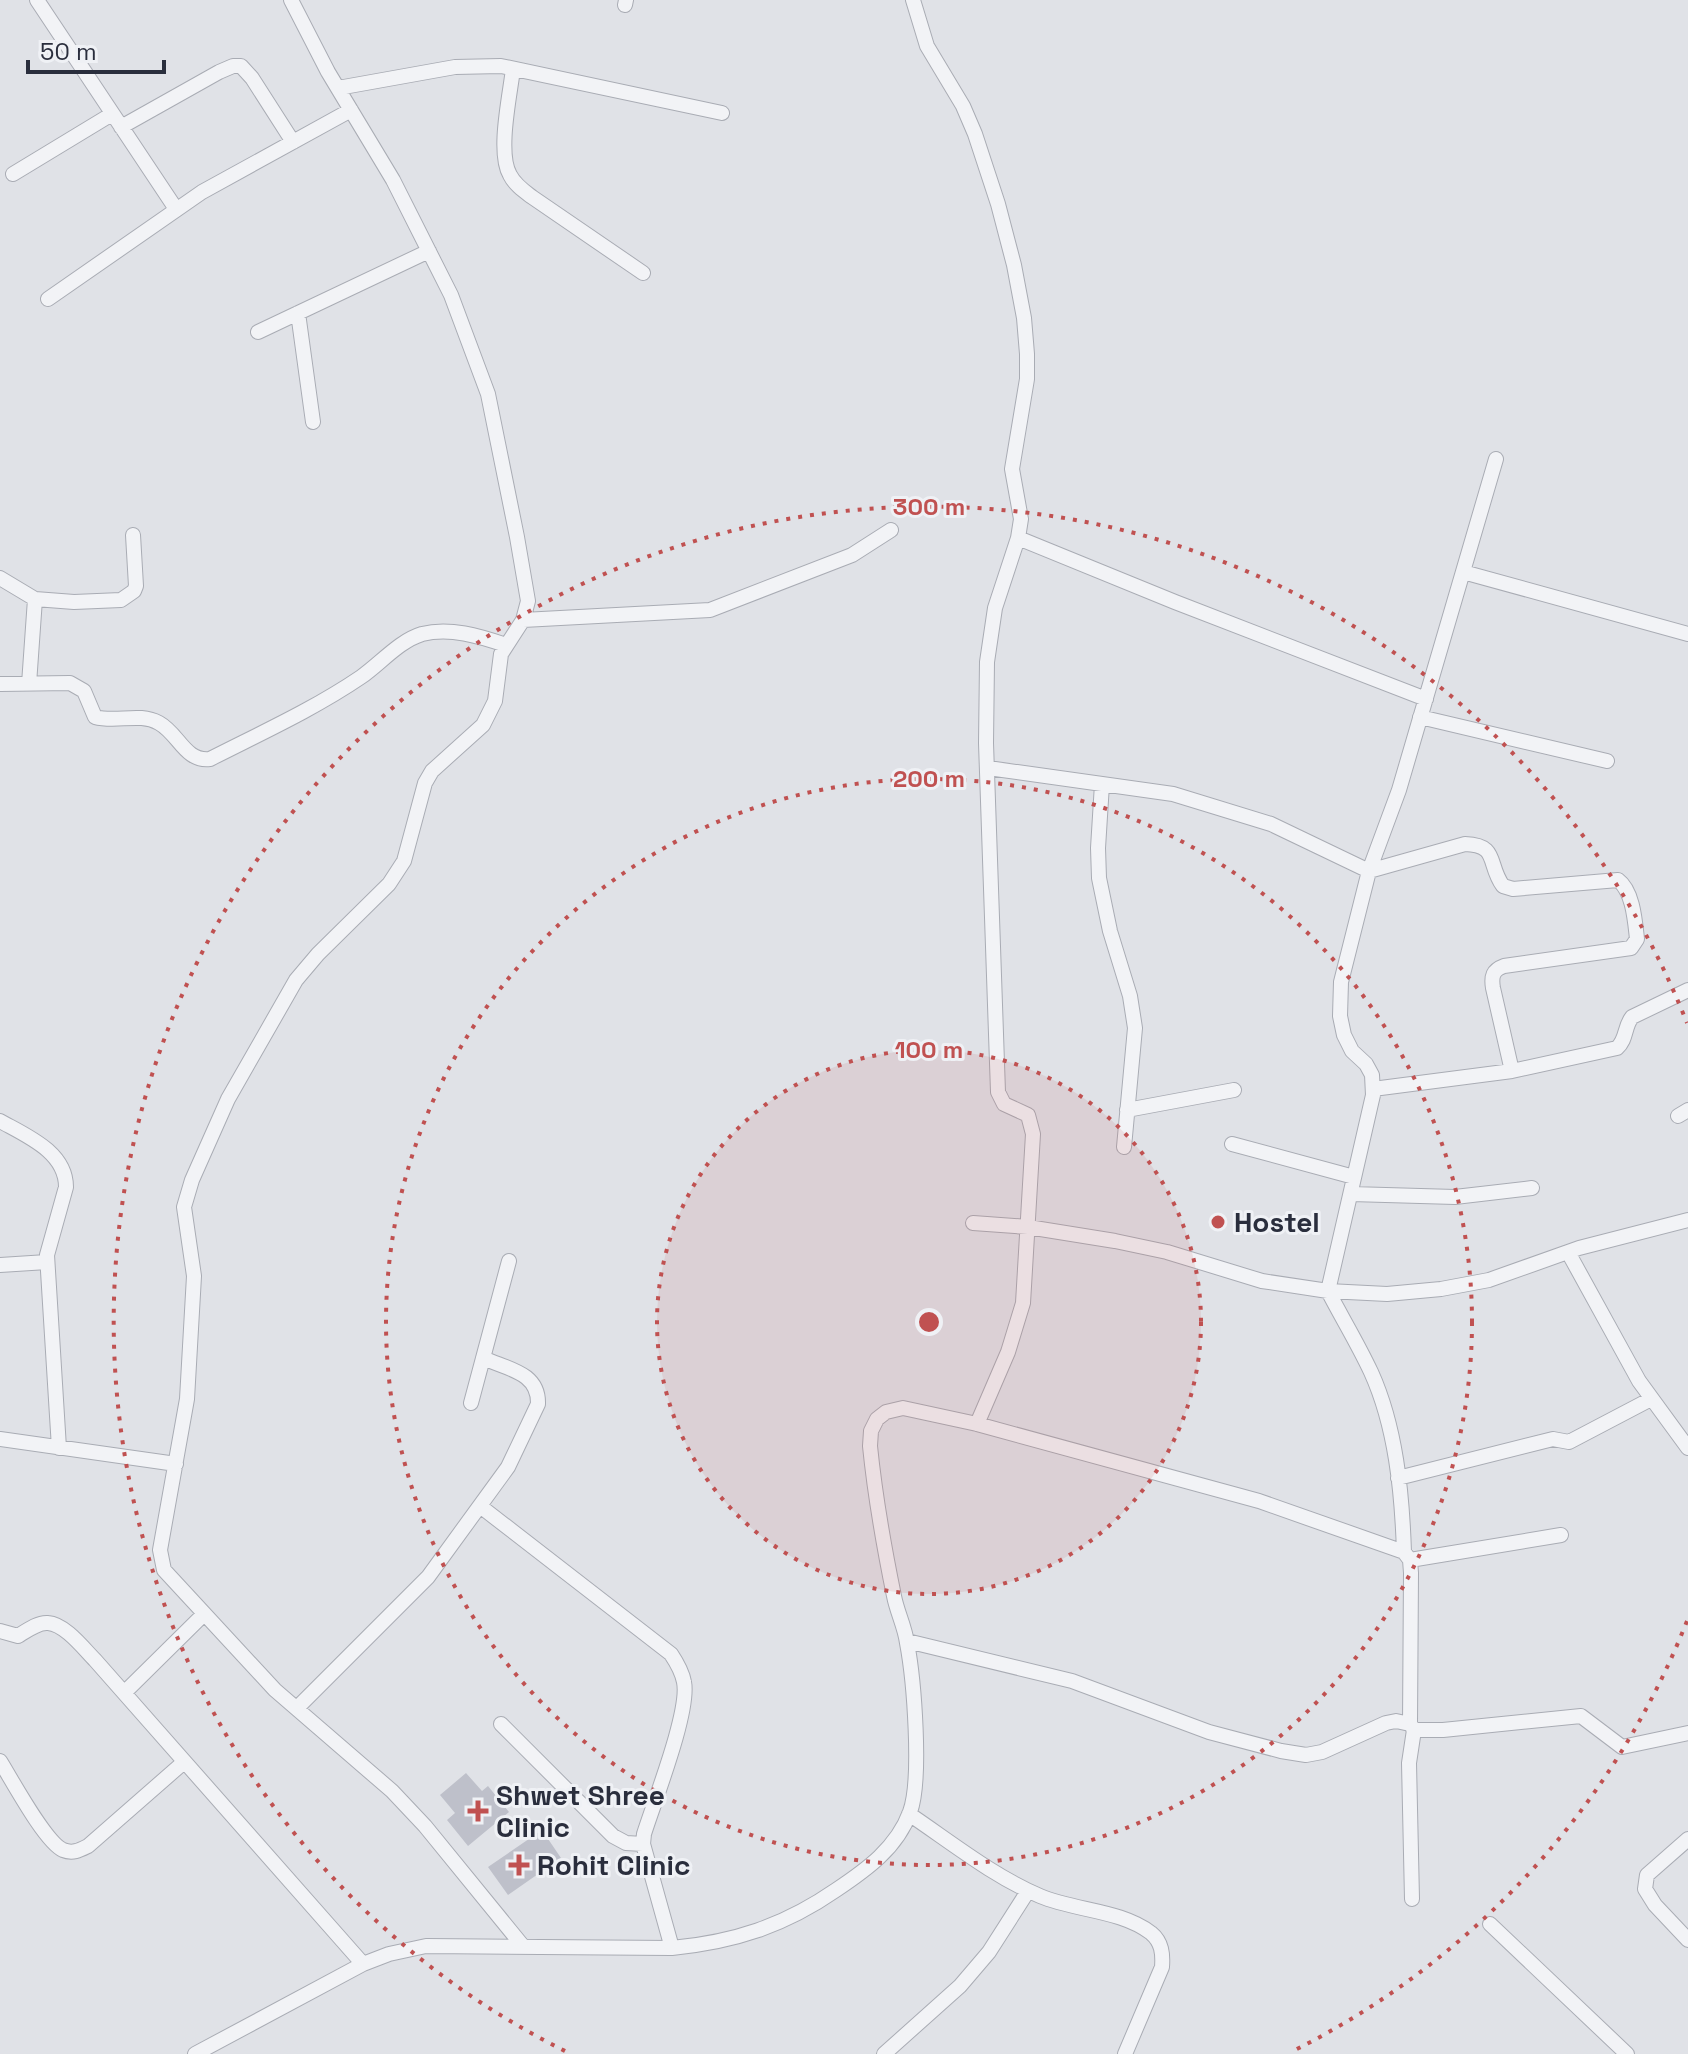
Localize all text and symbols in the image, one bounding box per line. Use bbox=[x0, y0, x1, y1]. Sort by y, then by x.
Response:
scale bar bbox=[28, 24, 164, 74]
text: 50 m bbox=[40, 36, 97, 67]
text: 300 m bbox=[893, 491, 965, 522]
text: 200 m bbox=[893, 763, 965, 794]
text: 100 m bbox=[895, 1034, 963, 1065]
place label: Hostel bbox=[1234, 1204, 1320, 1240]
marker: Hostel bbox=[1209, 1213, 1227, 1231]
centre of rings bbox=[915, 1308, 943, 1336]
place label: Shwet Shree Clinic bbox=[496, 1777, 665, 1845]
marker: Shwet Shree Clinic bbox=[467, 1800, 489, 1822]
place label: Rohit Clinic bbox=[537, 1847, 690, 1883]
marker: Rohit Clinic bbox=[508, 1854, 530, 1876]

